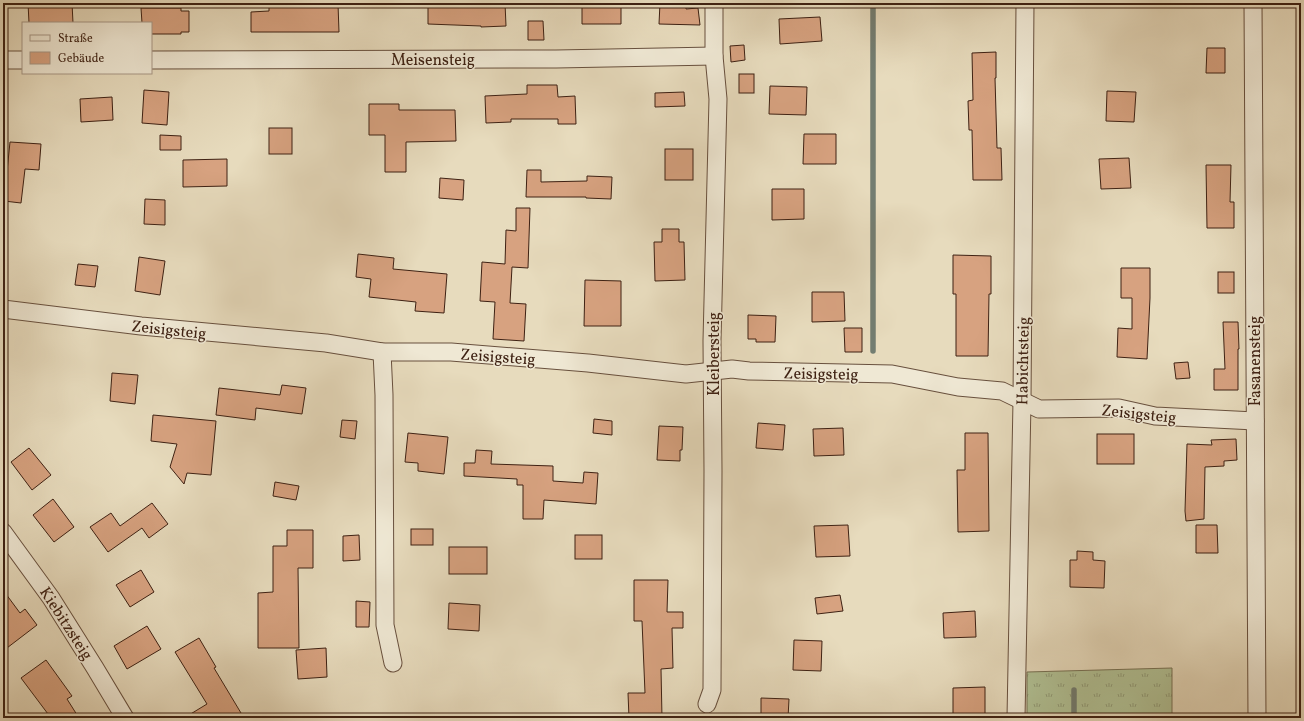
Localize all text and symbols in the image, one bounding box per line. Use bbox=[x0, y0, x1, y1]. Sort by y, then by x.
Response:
legend bbox=[22, 22, 152, 74]
text: Straße bbox=[58, 31, 93, 47]
street label: Meisensteig bbox=[391, 50, 475, 72]
text: Gebäude bbox=[58, 51, 105, 67]
street label: Kleibersteig bbox=[704, 312, 726, 396]
street label: Zeisigsteig bbox=[130, 316, 207, 346]
street label: Fasanensteig bbox=[1245, 316, 1267, 406]
street label: Habichtsteig bbox=[1012, 317, 1036, 405]
street label: Zeisigsteig bbox=[460, 344, 536, 372]
street label: Zeisigsteig bbox=[783, 363, 859, 387]
street label: Zeisigsteig bbox=[1100, 400, 1177, 430]
street label: Kiebitzsteig bbox=[33, 583, 97, 665]

